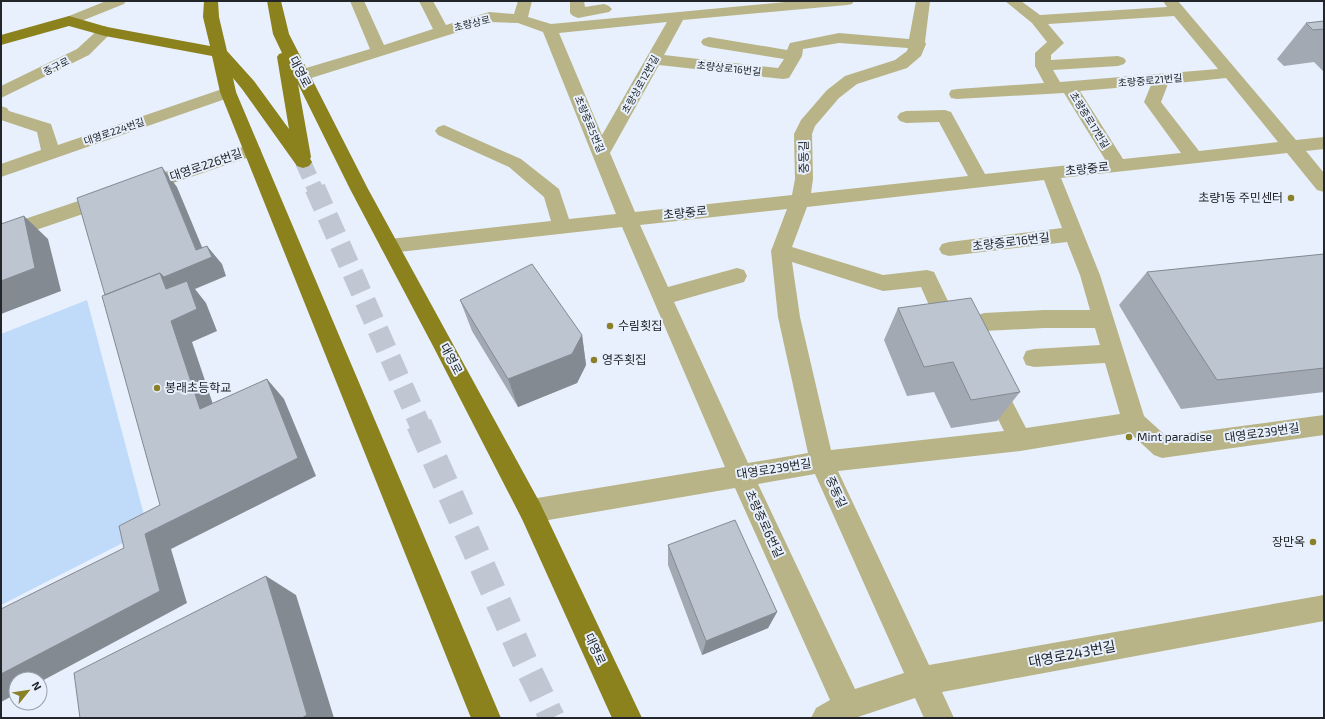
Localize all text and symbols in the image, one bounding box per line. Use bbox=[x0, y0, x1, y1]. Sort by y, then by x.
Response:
street label: 초량상로 bbox=[453, 13, 491, 33]
street label: 초량상로12번길 bbox=[619, 53, 661, 115]
street label: 중구로 bbox=[41, 54, 71, 78]
street label: 대영로 bbox=[287, 54, 315, 89]
street label: 초량상로16번길 bbox=[696, 59, 762, 77]
street label: 초량중로21번길 bbox=[1117, 71, 1183, 89]
street label: 초량중로17번길 bbox=[1068, 90, 1112, 150]
street label: 초량중로5번길 bbox=[573, 94, 607, 154]
street label: 대영로224번길 bbox=[82, 115, 146, 147]
street label: 중동길 bbox=[796, 140, 810, 174]
street label: 대영로226번길 bbox=[168, 145, 244, 183]
street label: 초량중로 bbox=[1064, 159, 1110, 177]
place label: 초량1동 주민센터 bbox=[1198, 190, 1283, 204]
marker: 초량1동 주민센터 bbox=[1286, 193, 1296, 203]
street label: 초량중로 bbox=[662, 203, 708, 221]
street label: 초량중로16번길 bbox=[971, 229, 1050, 253]
place label: 수림횟집 bbox=[618, 318, 662, 332]
marker: 수림횟집 bbox=[605, 321, 615, 331]
street label: 대영로 bbox=[438, 341, 466, 376]
place label: 영주횟집 bbox=[602, 352, 646, 366]
marker: 영주횟집 bbox=[589, 355, 599, 365]
place label: 봉래초등학교 bbox=[165, 380, 231, 394]
marker: 봉래초등학교 bbox=[152, 383, 162, 393]
street label: 대영로239번길 bbox=[1224, 420, 1300, 444]
place label: Mint paradise bbox=[1137, 429, 1212, 443]
marker: Mint paradise bbox=[1124, 432, 1134, 442]
street label: 대영로239번길 bbox=[735, 455, 812, 481]
street label: 중동길 bbox=[824, 474, 850, 510]
street label: 초량중로6번길 bbox=[743, 487, 787, 560]
place label: 장만옥 bbox=[1272, 534, 1305, 548]
marker: 장만옥 bbox=[1308, 537, 1318, 547]
street label: 대영로 bbox=[583, 631, 609, 667]
street label: 대영로243번길 bbox=[1027, 637, 1117, 670]
north arrow bbox=[8, 671, 48, 711]
text: N bbox=[29, 679, 45, 692]

